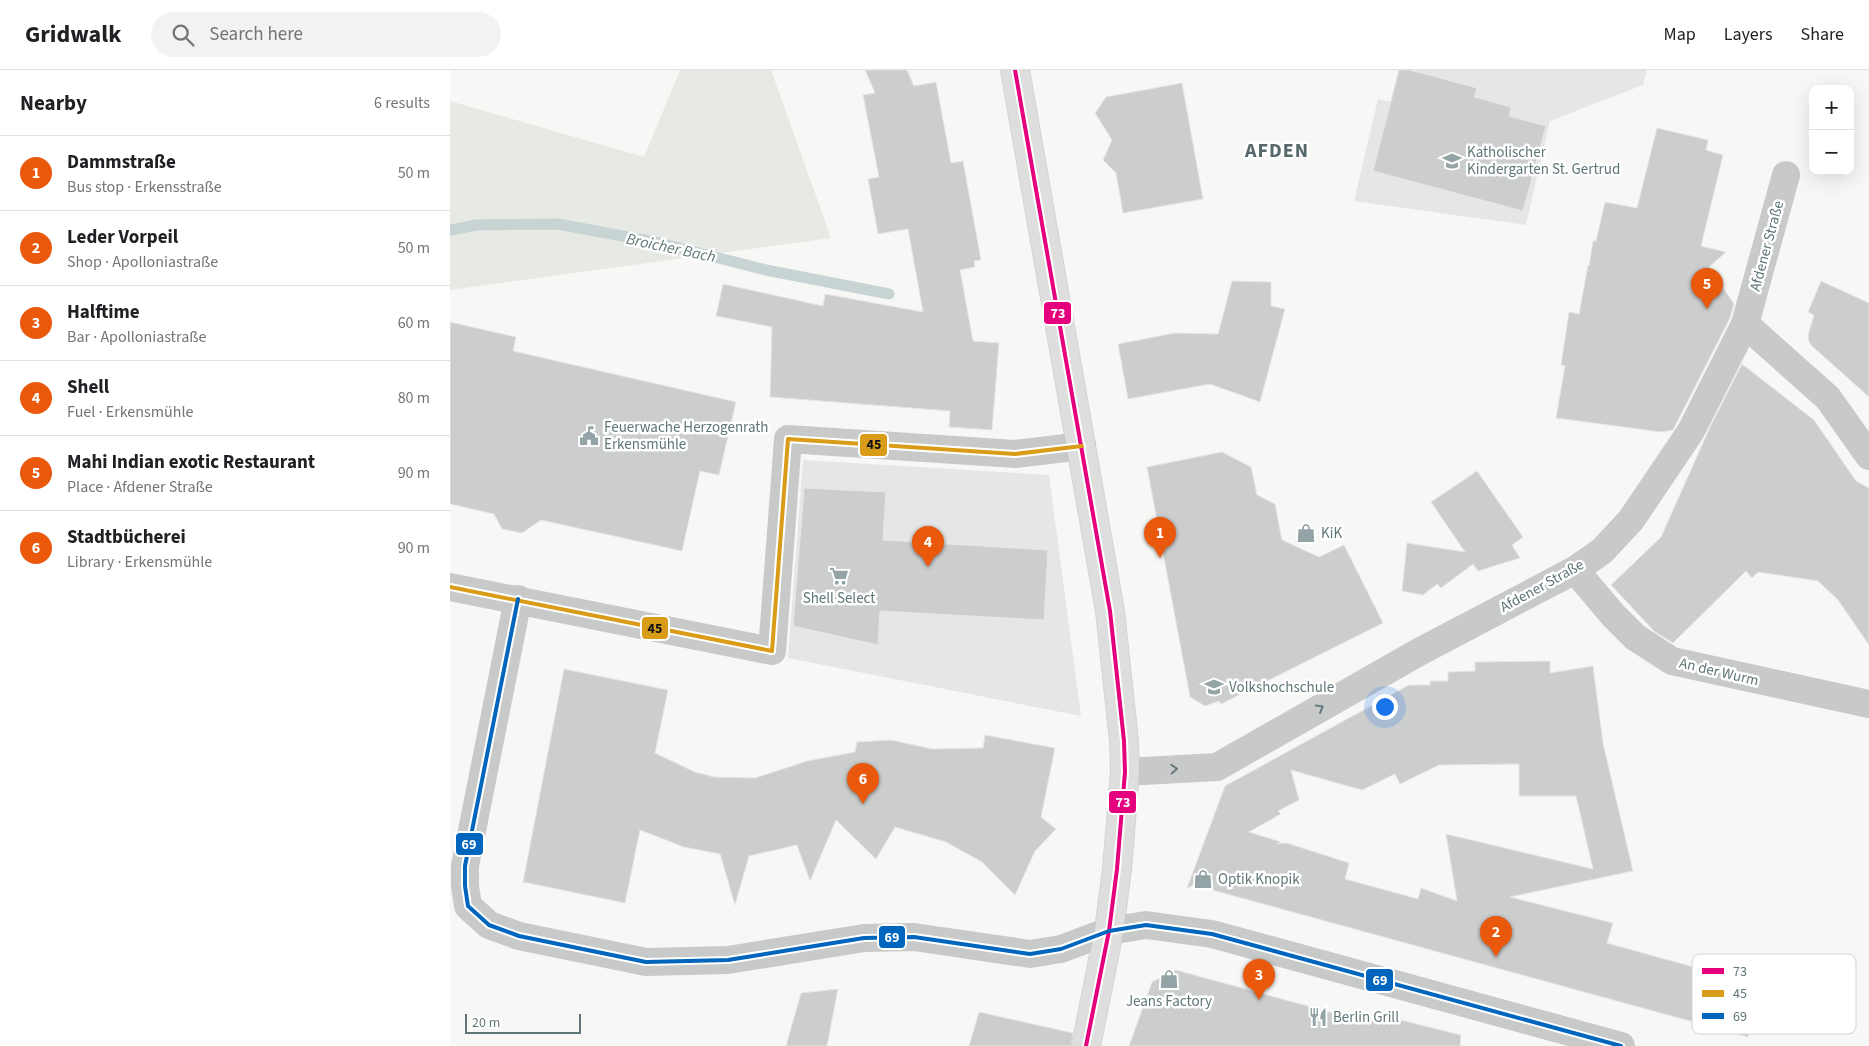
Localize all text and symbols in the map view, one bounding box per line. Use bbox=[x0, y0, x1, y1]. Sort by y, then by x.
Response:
search box bbox=[151, 12, 501, 57]
text: Gridwalk bbox=[25, 17, 121, 52]
icon: search bbox=[169, 21, 197, 49]
text: Search here bbox=[209, 21, 303, 48]
text: Map bbox=[1664, 22, 1696, 47]
text: Layers bbox=[1724, 22, 1773, 47]
text: Share bbox=[1801, 22, 1844, 47]
map controls bbox=[1809, 85, 1854, 175]
button: + bbox=[1809, 85, 1854, 130]
text: Nearby bbox=[20, 88, 87, 118]
text: 6 results bbox=[374, 92, 430, 114]
button: − bbox=[1809, 130, 1854, 175]
district label: AFDEN bbox=[1244, 137, 1309, 165]
place label: Katholischer Kindergarten St. Gertrud bbox=[1467, 142, 1620, 180]
text: Dammstraße bbox=[67, 149, 176, 176]
school or university icon: Katholischer Kindergarten St. Gertrud bbox=[1441, 150, 1463, 172]
text: 1 bbox=[32, 162, 40, 184]
text: 50 m bbox=[398, 162, 430, 184]
text: Bus stop · Erkensstraße bbox=[67, 176, 222, 198]
street label: Afdener Straße bbox=[1745, 198, 1789, 294]
text: Leder Vorpeil bbox=[67, 224, 178, 251]
water label: Broicher Bach bbox=[624, 228, 718, 268]
text: 2 bbox=[32, 237, 40, 259]
text: 50 m bbox=[398, 237, 430, 259]
text: Shop · Apolloniastraße bbox=[67, 251, 218, 273]
pin: 5 bbox=[1691, 268, 1723, 309]
text: Halftime bbox=[67, 299, 140, 326]
line badge: 73 bbox=[1043, 301, 1072, 325]
text: 73 bbox=[1051, 304, 1065, 324]
text: 3 bbox=[32, 312, 40, 334]
text: 60 m bbox=[398, 312, 430, 334]
text: Bar · Apolloniastraße bbox=[67, 326, 206, 348]
text: Shell bbox=[67, 374, 109, 401]
text: 4 bbox=[32, 387, 40, 409]
text: 80 m bbox=[398, 387, 430, 409]
text: Fuel · Erkensmühle bbox=[67, 401, 193, 423]
place label: Feuerwache Herzogenrath Erkensmühle bbox=[604, 417, 769, 455]
public building icon: Feuerwache Herzogenrath Erkensmühle bbox=[578, 425, 600, 447]
line badge: 45 bbox=[859, 433, 888, 457]
text: 45 bbox=[867, 435, 881, 455]
text: Mahi Indian exotic Restaurant bbox=[67, 449, 315, 476]
text: 5 bbox=[32, 462, 40, 484]
text: 90 m bbox=[398, 462, 430, 484]
text: Place · Afdener Straße bbox=[67, 476, 213, 498]
pin: 1 bbox=[1144, 517, 1176, 558]
shop icon: KiK bbox=[1295, 522, 1317, 544]
place label: KiK bbox=[1321, 523, 1342, 544]
text: Stadtbücherei bbox=[67, 524, 186, 551]
pin: 4 bbox=[912, 526, 944, 567]
text: 6 bbox=[32, 537, 40, 559]
text: 90 m bbox=[398, 537, 430, 559]
text: Library · Erkensmühle bbox=[67, 551, 212, 573]
street label: Afdener Straße bbox=[1496, 554, 1588, 618]
supermarket icon: Shell Select bbox=[828, 565, 850, 587]
place label: Shell Select bbox=[803, 588, 875, 609]
line badge: 45 bbox=[641, 616, 669, 640]
text: 45 bbox=[648, 619, 662, 639]
street label: An der Wurm bbox=[1677, 653, 1761, 691]
school or university icon: Volkshochschule bbox=[1203, 676, 1225, 698]
place label: Volkshochschule bbox=[1229, 677, 1334, 698]
your location bbox=[1372, 694, 1398, 720]
one-way arrow bbox=[1315, 704, 1324, 714]
pin: 6 bbox=[847, 763, 879, 804]
one-way arrow bbox=[1170, 764, 1178, 775]
line badge: 73 bbox=[1108, 790, 1137, 814]
text: 73 bbox=[1116, 793, 1130, 813]
line badge: 69 bbox=[455, 832, 484, 856]
text: 69 bbox=[462, 835, 476, 855]
shop icon: Optik Knopik bbox=[1192, 868, 1214, 890]
place label: Optik Knopik bbox=[1218, 869, 1300, 890]
pin: 2 bbox=[1480, 916, 1512, 957]
line badge: 69 bbox=[878, 925, 906, 949]
text: 69 bbox=[885, 928, 899, 948]
legend bbox=[1692, 954, 1856, 1034]
pin: 3 bbox=[1243, 959, 1275, 1000]
text: 73 bbox=[1733, 962, 1747, 982]
shop icon: Jeans Factory bbox=[1158, 968, 1180, 990]
line badge: 69 bbox=[1365, 968, 1394, 992]
text: 69 bbox=[1373, 971, 1387, 991]
text: 45 bbox=[1733, 984, 1747, 1004]
place label: Jeans Factory bbox=[1126, 991, 1212, 1012]
restaurant icon: Berlin Grill bbox=[1307, 1006, 1329, 1028]
place label: Berlin Grill bbox=[1333, 1007, 1399, 1028]
text: 69 bbox=[1733, 1007, 1747, 1027]
scale bar bbox=[465, 1011, 581, 1034]
text: 20 m bbox=[472, 1013, 500, 1033]

